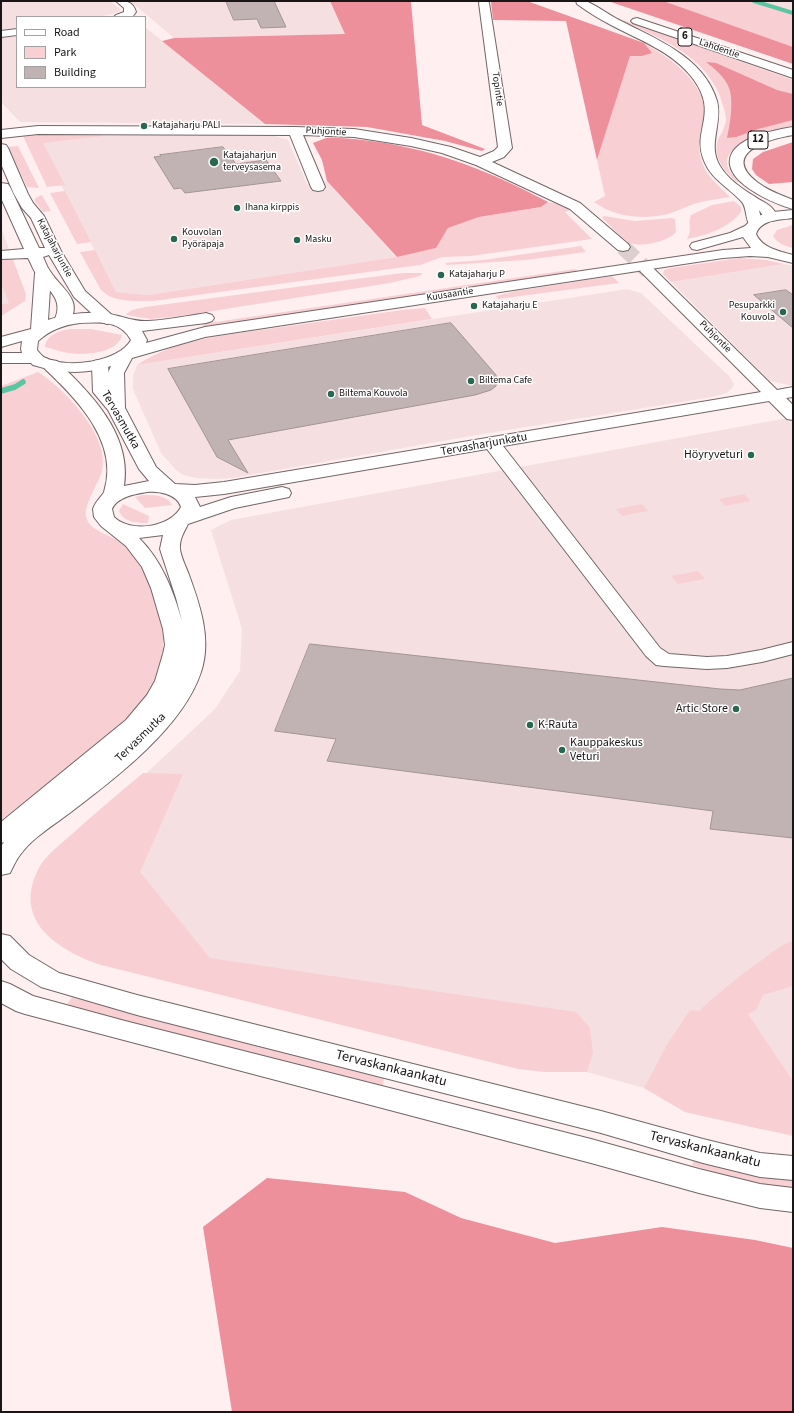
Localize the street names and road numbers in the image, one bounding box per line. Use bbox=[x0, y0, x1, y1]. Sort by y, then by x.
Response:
road number: 6 bbox=[678, 28, 692, 46]
street label: Lahdentie bbox=[697, 36, 741, 62]
street label: Topintie bbox=[489, 71, 505, 107]
street label: Puhjontie bbox=[305, 125, 347, 139]
road number: 12 bbox=[748, 131, 768, 149]
street label: Katajaharjuntie bbox=[34, 217, 74, 279]
street label: Kuusaantie bbox=[426, 285, 474, 305]
street label: Puhjontie bbox=[696, 318, 734, 356]
street label: Tervasmutka bbox=[98, 388, 142, 452]
street label: Tervasharjunkatu bbox=[440, 430, 528, 460]
street label: Tervasmutka bbox=[113, 710, 169, 766]
street label: Tervaskankaankatu bbox=[334, 1047, 448, 1091]
street label: Tervaskankaankatu bbox=[648, 1128, 762, 1172]

